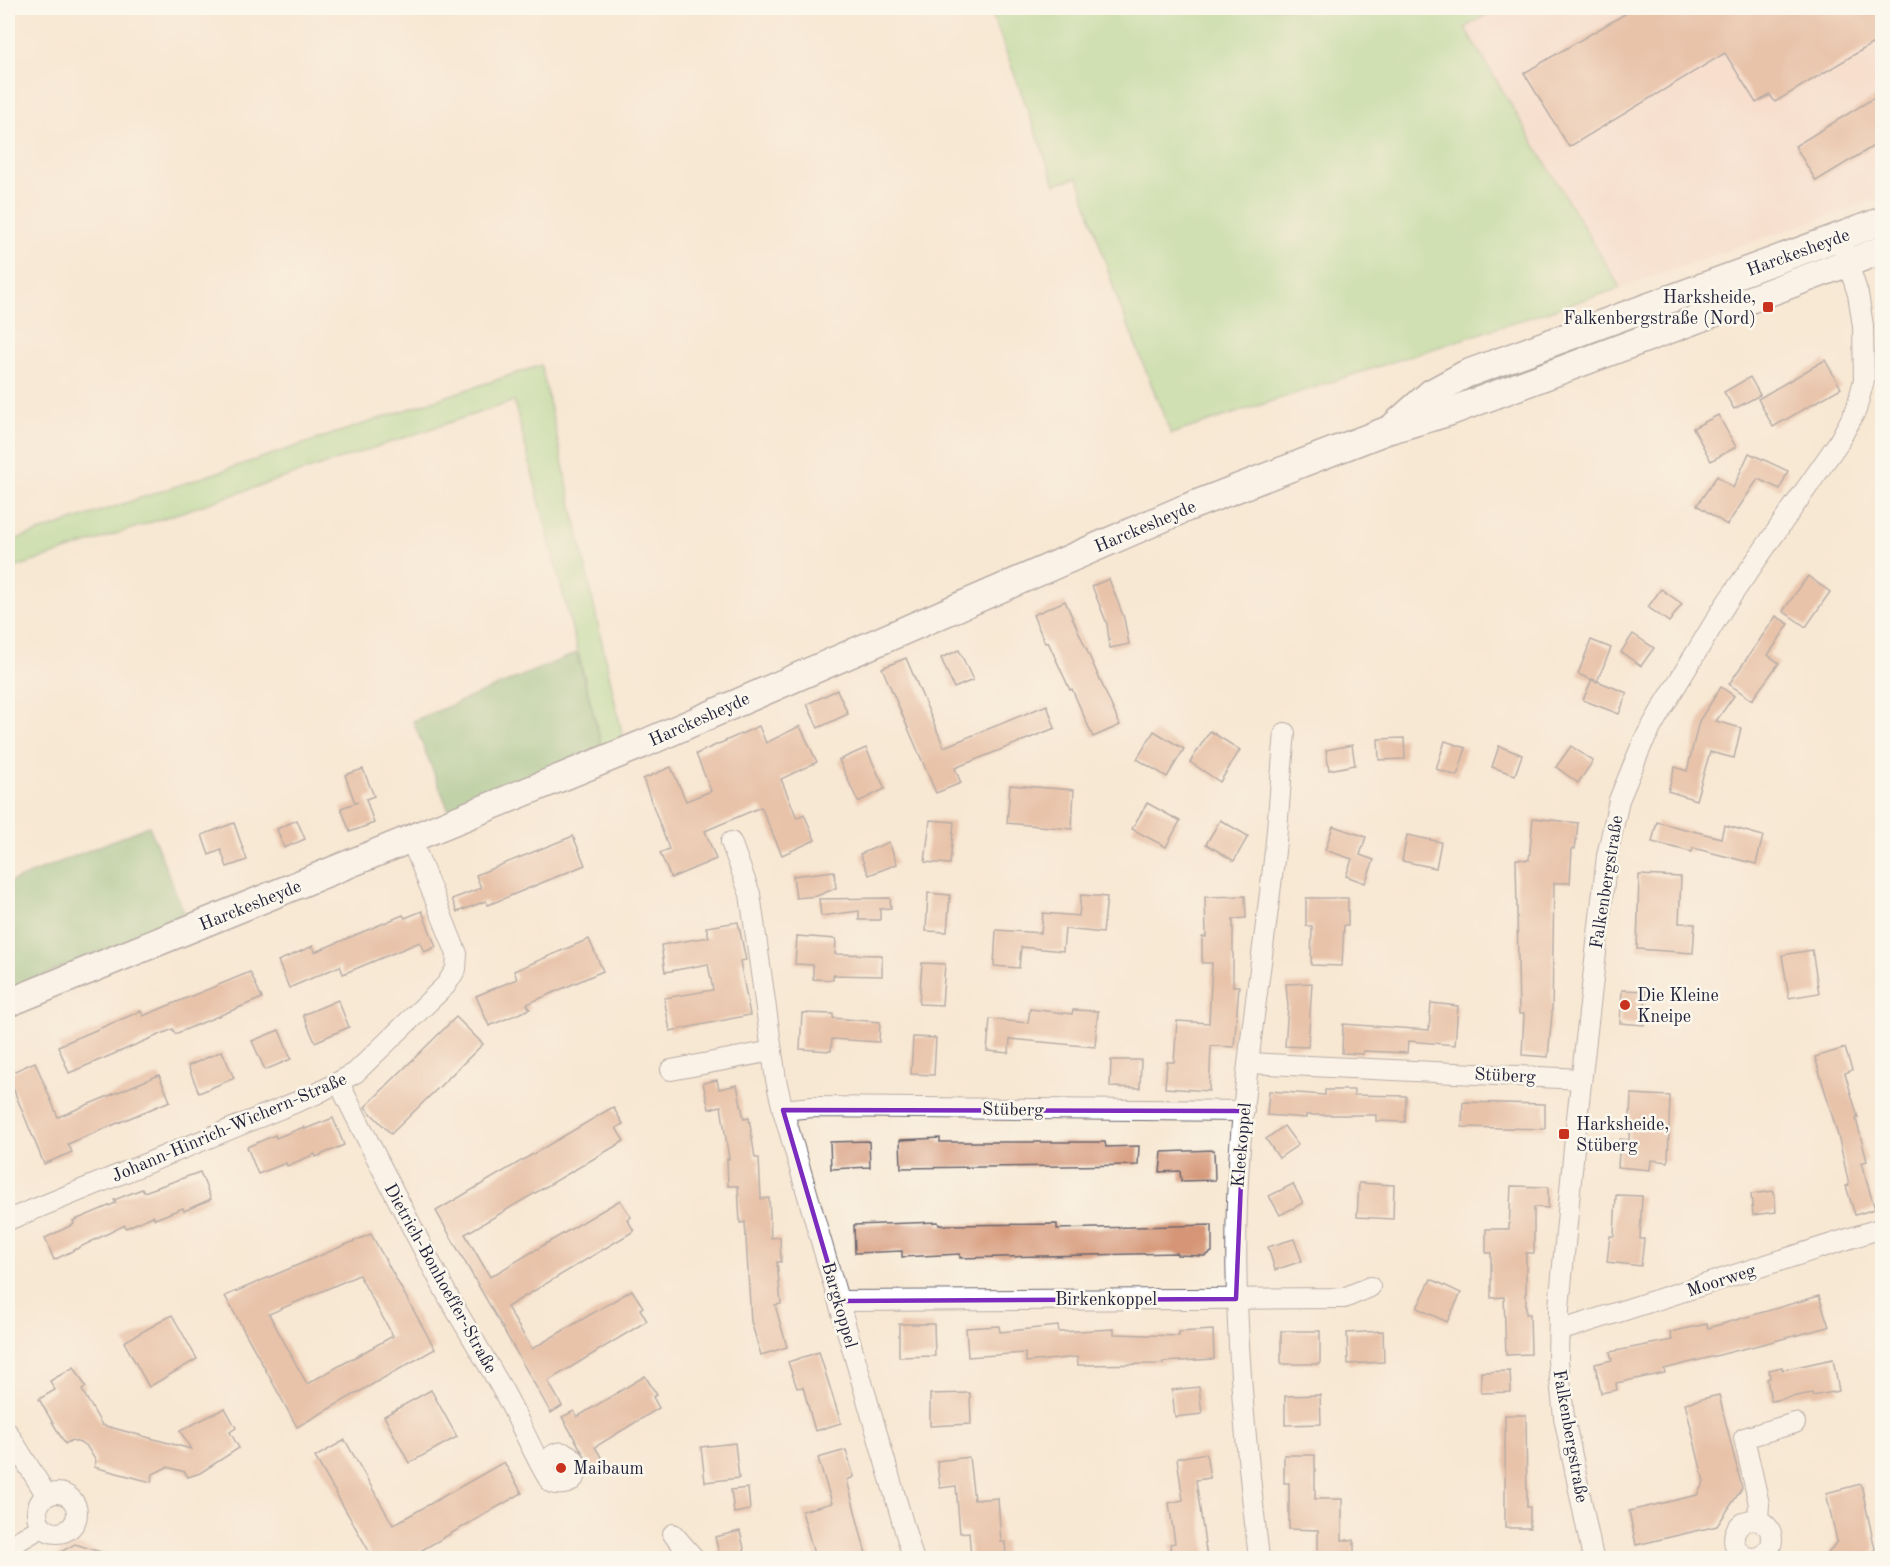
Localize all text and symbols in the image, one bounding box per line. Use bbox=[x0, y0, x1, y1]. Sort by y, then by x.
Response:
street label: Harckesheyde bbox=[1744, 226, 1852, 280]
place label: Harksheide, Falkenbergstraße (Nord) bbox=[1563, 289, 1756, 328]
marker: Harksheide, Falkenbergstraße (Nord) bbox=[1761, 300, 1775, 314]
street label: Harckesheyde bbox=[1092, 497, 1199, 556]
street label: Harckesheyde bbox=[646, 690, 752, 750]
street label: Falkenbergstraße bbox=[1588, 814, 1626, 950]
street label: Harckesheyde bbox=[197, 877, 304, 935]
place label: Die Kleine Kneipe bbox=[1637, 987, 1719, 1026]
marker: Die Kleine Kneipe bbox=[1618, 998, 1632, 1012]
street label: Stüberg bbox=[1474, 1065, 1536, 1087]
street label: Johann-Hinrich-Wichern-Straße bbox=[109, 1070, 349, 1186]
street label: Stüberg bbox=[982, 1100, 1044, 1120]
street label: Kleekoppel bbox=[1229, 1102, 1255, 1188]
place label: Harksheide, Stüberg bbox=[1576, 1116, 1669, 1155]
marker: Harksheide, Stüberg bbox=[1557, 1127, 1571, 1141]
street label: Dietrich-Bonhoeffer-Straße bbox=[380, 1181, 500, 1376]
street label: Bargkoppel bbox=[818, 1260, 860, 1350]
street label: Moorweg bbox=[1685, 1261, 1758, 1301]
street label: Birkenkoppel bbox=[1055, 1291, 1157, 1309]
street label: Falkenbergstraße bbox=[1549, 1368, 1591, 1504]
place label: Maibaum bbox=[573, 1460, 644, 1478]
marker: Maibaum bbox=[554, 1461, 568, 1475]

